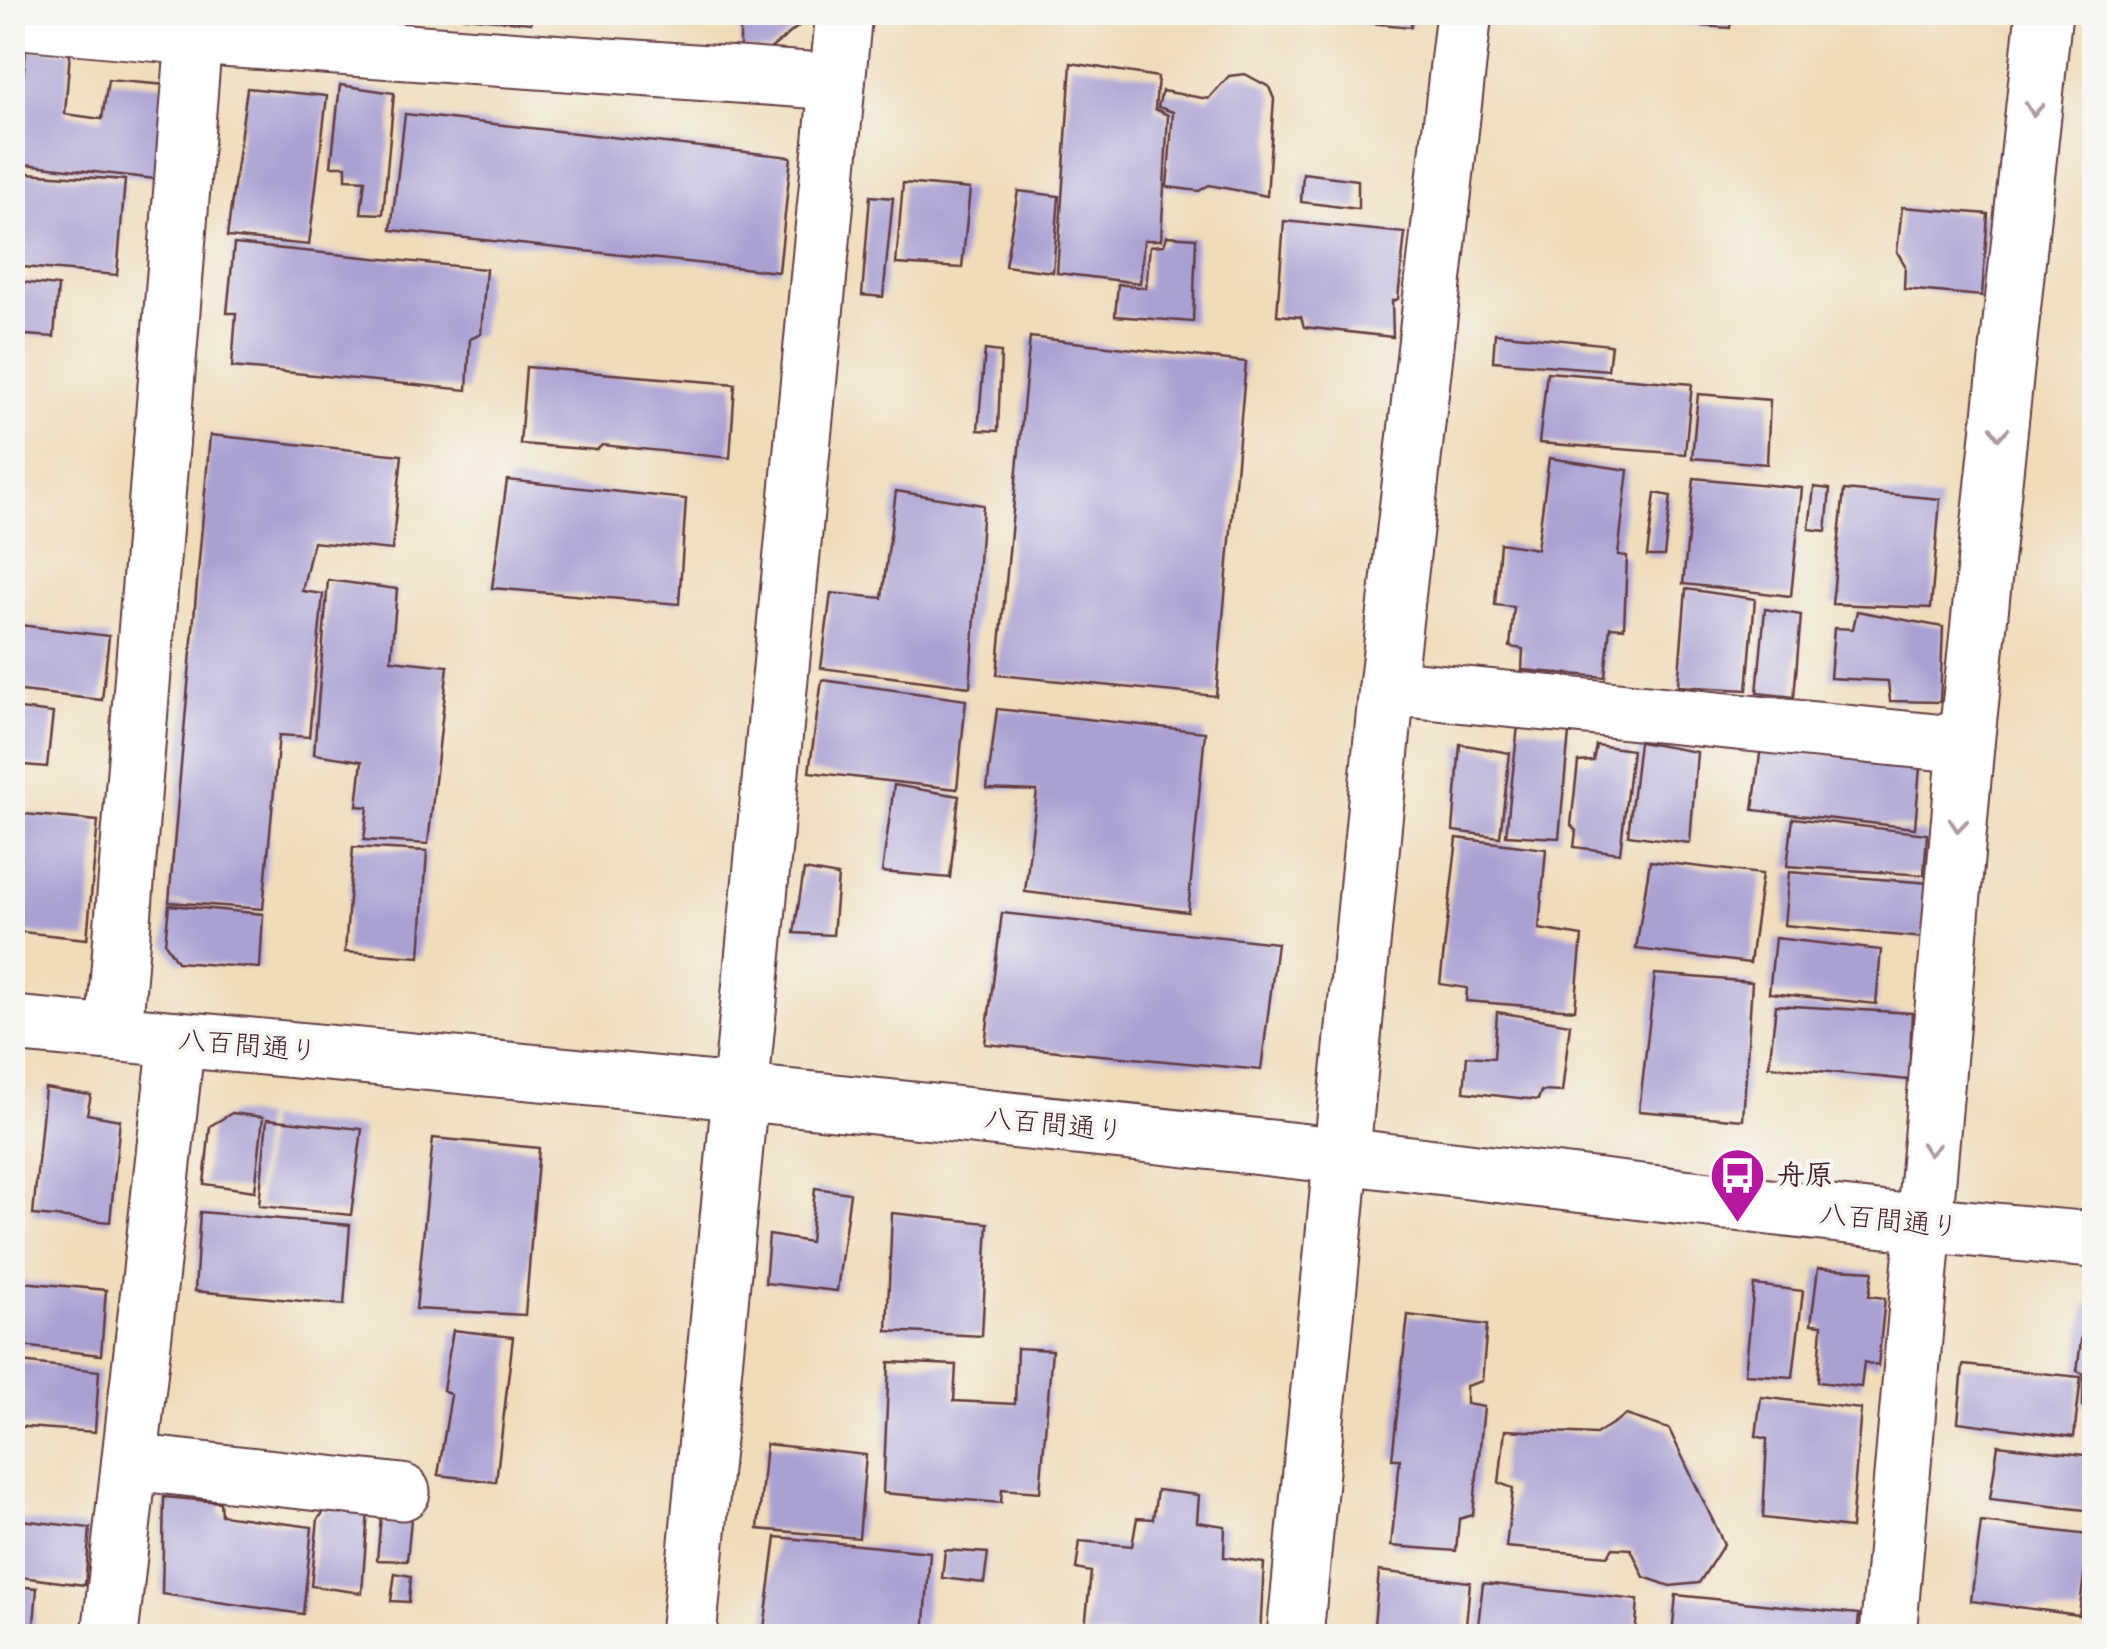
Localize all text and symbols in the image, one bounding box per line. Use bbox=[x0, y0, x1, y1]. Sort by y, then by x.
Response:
one-way arrow bbox=[2024, 102, 2045, 118]
one-way arrow bbox=[1989, 425, 2010, 441]
one-way arrow bbox=[1948, 818, 1970, 834]
street label: 八百間通り bbox=[177, 1023, 319, 1069]
street label: 八百間通り bbox=[983, 1101, 1125, 1149]
one-way arrow bbox=[1920, 1142, 1942, 1158]
bus stop icon: 舟原 bbox=[1708, 1145, 1768, 1224]
place label: 舟原 bbox=[1777, 1159, 1833, 1192]
street label: 八百間通り bbox=[1818, 1197, 1960, 1245]

